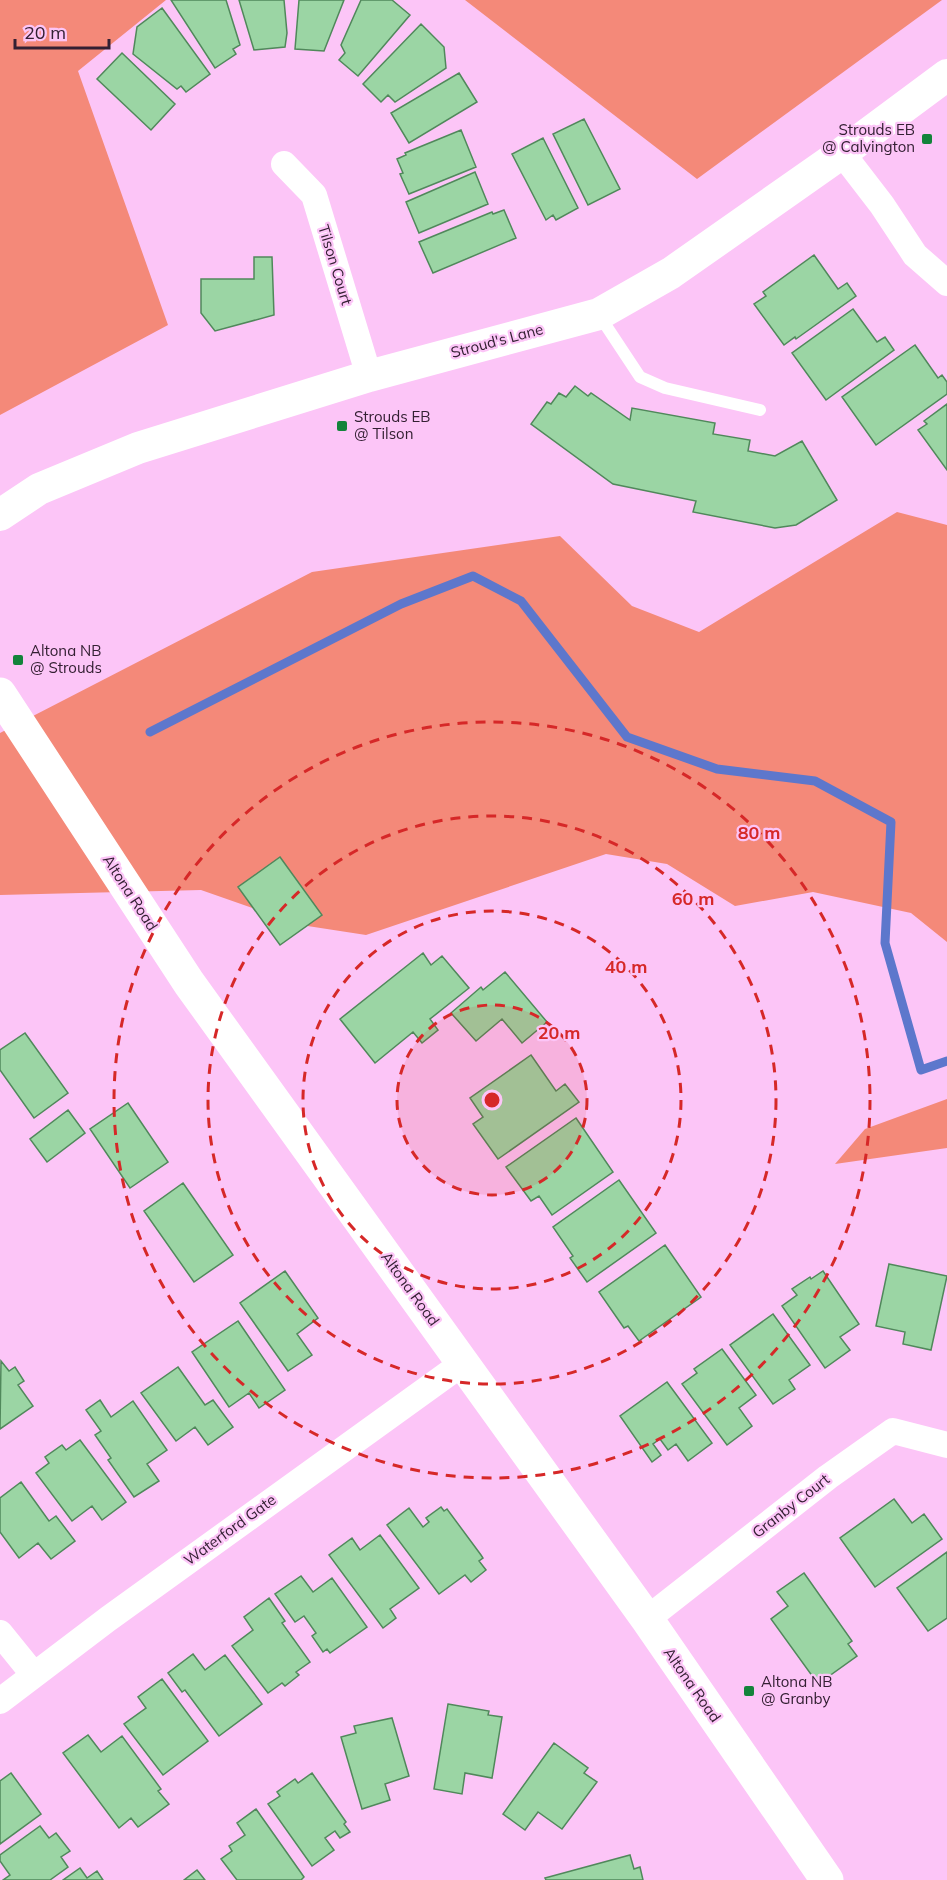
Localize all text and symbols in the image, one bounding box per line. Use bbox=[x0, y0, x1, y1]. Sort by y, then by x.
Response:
scale bar bbox=[15, 12, 110, 50]
text: 20 m bbox=[24, 21, 66, 44]
place label: Strouds EB @ Calvington bbox=[822, 120, 915, 156]
marker: Strouds EB @ Calvington bbox=[920, 132, 934, 146]
street label: Tilson Court bbox=[314, 222, 357, 307]
street label: Stroud's Lane bbox=[449, 319, 545, 362]
place label: Strouds EB @ Tilson bbox=[354, 407, 431, 443]
marker: Strouds EB @ Tilson bbox=[335, 419, 349, 433]
place label: Altona NB @ Strouds bbox=[30, 641, 102, 677]
marker: Altona NB @ Strouds bbox=[11, 653, 25, 667]
text: 80 m bbox=[738, 821, 780, 844]
street label: Altona Road bbox=[99, 851, 162, 934]
text: 60 m bbox=[672, 887, 714, 910]
text: 40 m bbox=[605, 955, 647, 978]
text: 20 m bbox=[538, 1021, 580, 1044]
centre of rings bbox=[482, 1090, 502, 1110]
street label: Altona Road bbox=[377, 1248, 444, 1329]
street label: Granby Court bbox=[748, 1470, 833, 1542]
street label: Waterford Gate bbox=[180, 1490, 279, 1569]
street label: Altona Road bbox=[660, 1644, 725, 1726]
place label: Altona NB @ Granby bbox=[761, 1672, 832, 1708]
marker: Altona NB @ Granby bbox=[742, 1684, 756, 1698]

